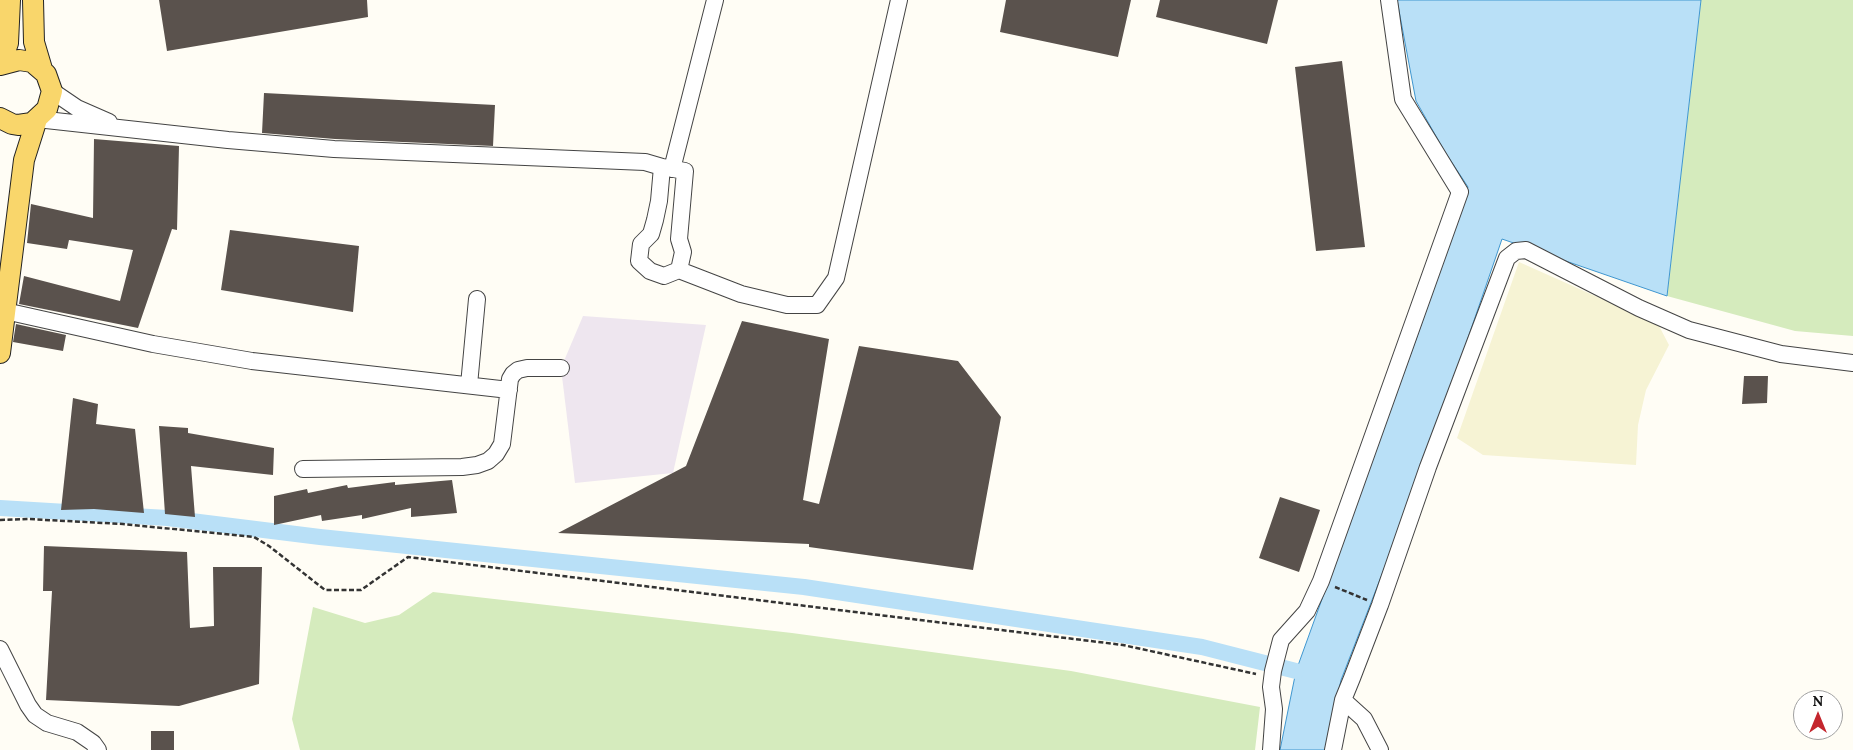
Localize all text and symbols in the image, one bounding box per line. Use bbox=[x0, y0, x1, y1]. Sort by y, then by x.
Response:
north arrow bbox=[1793, 690, 1843, 740]
text: N bbox=[1813, 692, 1823, 710]

